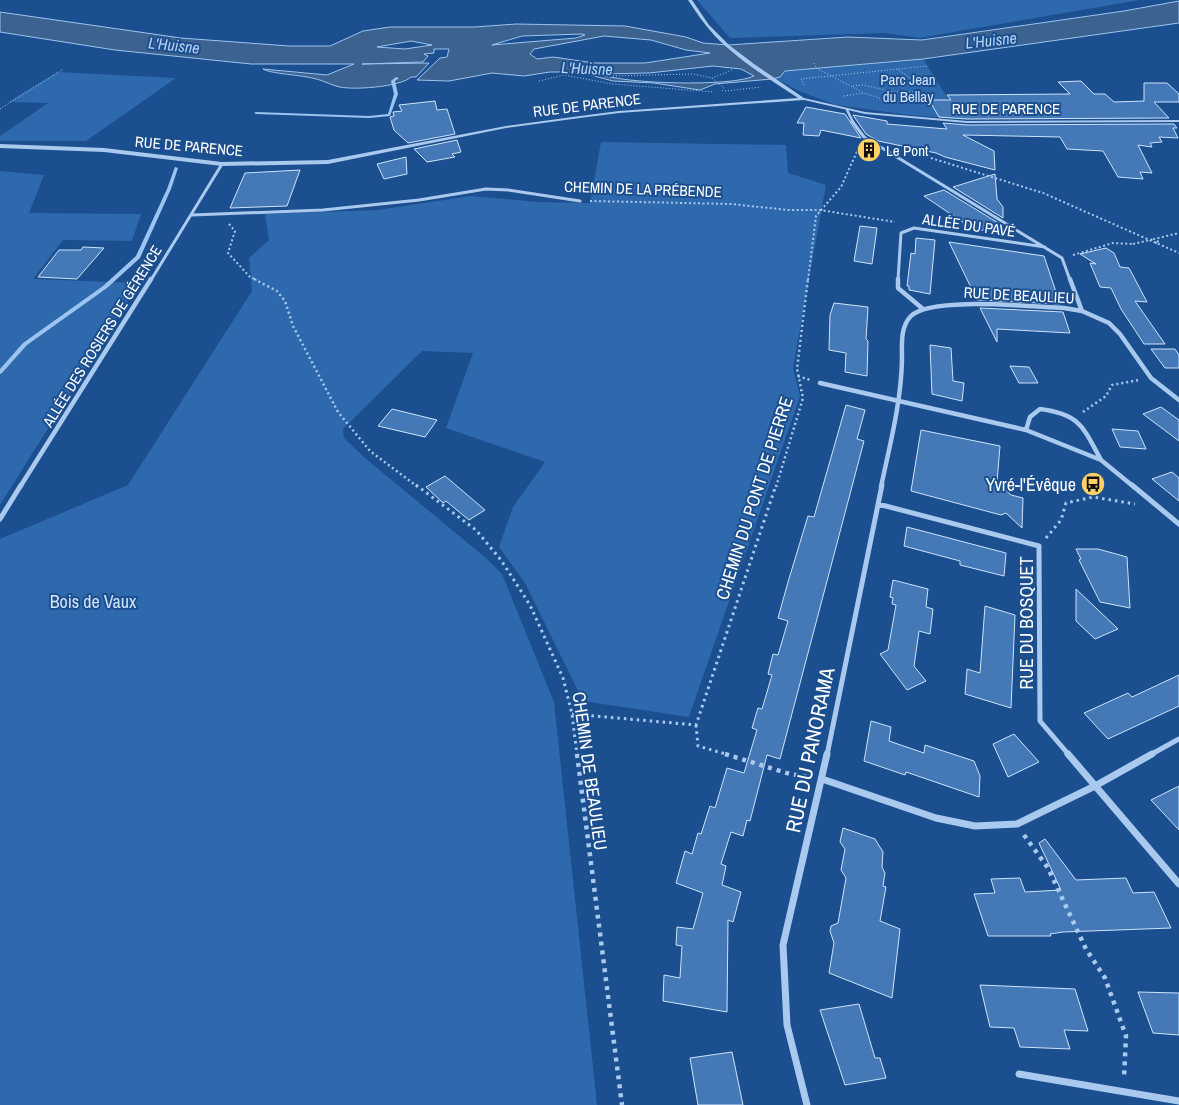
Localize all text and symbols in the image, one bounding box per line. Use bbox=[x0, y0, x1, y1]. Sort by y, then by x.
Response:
water label: L'Huisne bbox=[964, 26, 1018, 54]
water label: L'Huisne bbox=[147, 31, 201, 59]
water label: L'Huisne bbox=[561, 56, 613, 80]
park label: Parc Jean du Bellay bbox=[880, 69, 936, 107]
street label: RUE DE PARENCE bbox=[532, 88, 642, 122]
street label: RUE DE PARENCE bbox=[952, 98, 1060, 119]
street label: RUE DE PARENCE bbox=[134, 131, 244, 161]
building icon: Le Pont bbox=[856, 137, 882, 163]
place label: Le Pont bbox=[886, 140, 929, 161]
street label: CHEMIN DE LA PRÉBENDE bbox=[564, 176, 722, 202]
street label: ALLÉE DU PAVÉ bbox=[920, 208, 1017, 242]
street label: ALLÉE DES ROSIERS DE GÉRENCE bbox=[37, 241, 167, 432]
street label: RUE DE BEAULIEU bbox=[963, 282, 1075, 308]
street label: CHEMIN DU PONT DE PIERRE bbox=[709, 393, 799, 603]
bus stop icon: Yvré-l'Évêque bbox=[1080, 471, 1106, 497]
place label: Yvré-l'Évêque bbox=[985, 472, 1076, 497]
street label: RUE DU BOSQUET bbox=[1014, 557, 1039, 689]
park label: Bois de Vaux bbox=[50, 589, 137, 614]
street label: RUE DU PANORAMA bbox=[778, 664, 842, 835]
street label: CHEMIN DE BEAULIEU bbox=[566, 690, 614, 852]

